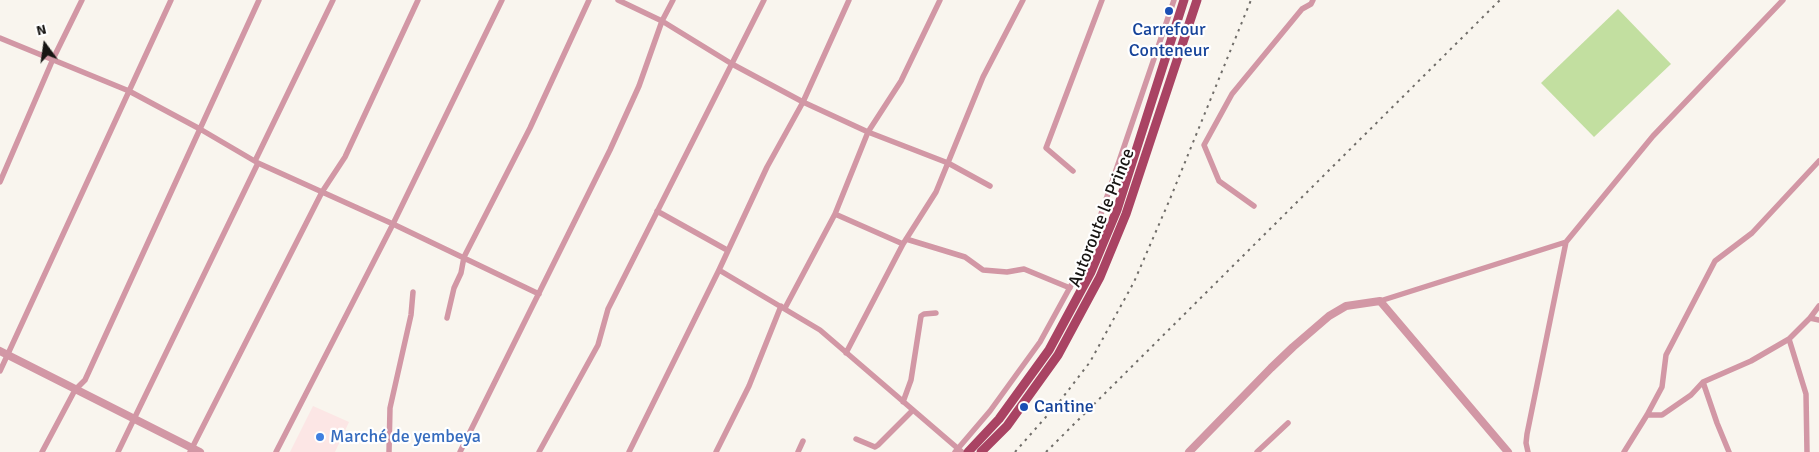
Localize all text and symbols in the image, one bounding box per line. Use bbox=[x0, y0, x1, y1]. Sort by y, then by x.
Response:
marker: Carrefour Conteneur bbox=[1163, 5, 1175, 17]
place label: Carrefour Conteneur bbox=[1129, 19, 1209, 62]
north arrow bbox=[20, 20, 70, 70]
text: N bbox=[34, 21, 48, 39]
street label: Autoroute le Prince bbox=[1064, 145, 1140, 291]
place label: Cantine bbox=[1034, 396, 1094, 418]
marker: Cantine bbox=[1018, 401, 1030, 413]
place label: Marché de yembeya bbox=[330, 426, 481, 448]
marker: Marché de yembeya bbox=[314, 431, 326, 443]

